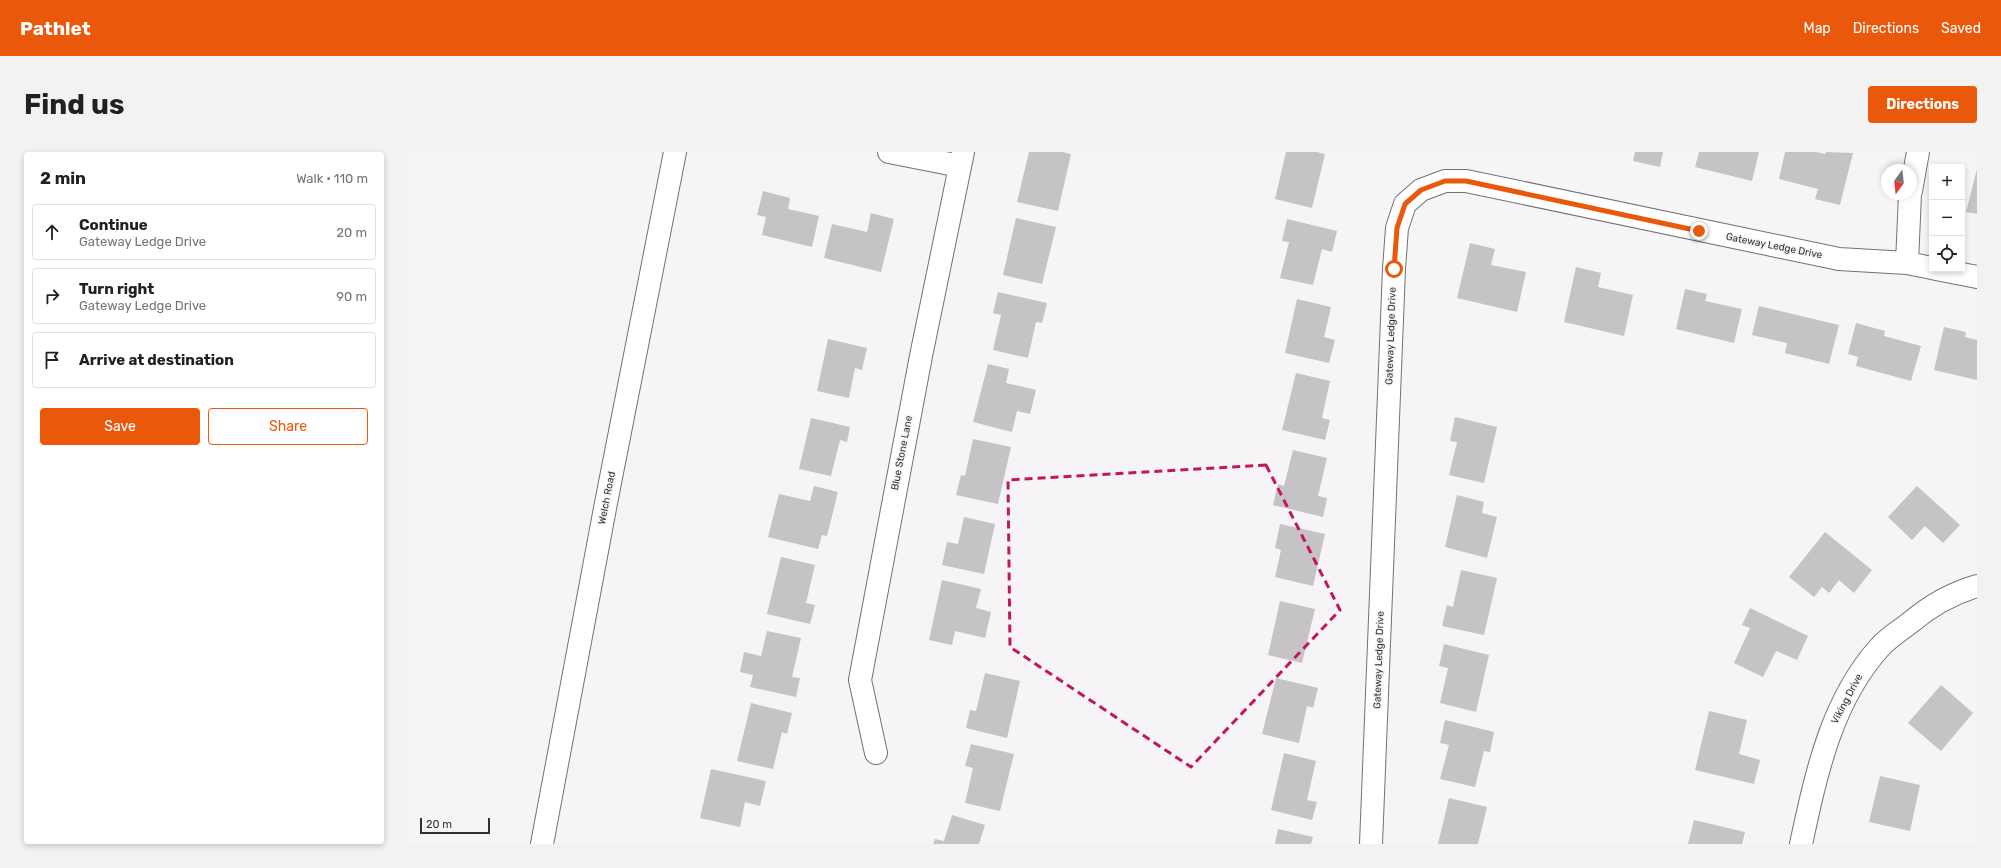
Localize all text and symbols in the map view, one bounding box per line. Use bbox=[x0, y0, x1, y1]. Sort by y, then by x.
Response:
text: Pathlet bbox=[20, 17, 91, 40]
text: Map bbox=[1804, 20, 1831, 37]
text: Directions bbox=[1853, 20, 1919, 37]
text: Saved bbox=[1941, 20, 1981, 37]
button: Directions bbox=[1868, 86, 1977, 123]
text: Find us bbox=[24, 88, 124, 121]
north arrow bbox=[1881, 164, 1917, 200]
map controls bbox=[1929, 164, 1965, 272]
button: + bbox=[1929, 164, 1965, 200]
text: 2 min bbox=[40, 168, 86, 188]
text: Walk · 110 m bbox=[296, 171, 368, 186]
button: − bbox=[1929, 200, 1965, 236]
text: Continue bbox=[79, 216, 148, 234]
icon: ahead bbox=[41, 221, 63, 243]
route end bbox=[1690, 222, 1708, 240]
text: 20 m bbox=[336, 225, 367, 240]
street label: Gateway Ledge Drive bbox=[1725, 231, 1824, 261]
text: Gateway Ledge Drive bbox=[79, 234, 206, 249]
button: locate bbox=[1929, 236, 1965, 272]
route start bbox=[1385, 260, 1403, 278]
text: Turn right bbox=[79, 280, 154, 298]
icon: right bbox=[41, 285, 63, 307]
street label: Gateway Ledge Drive bbox=[1383, 287, 1399, 385]
text: 90 m bbox=[336, 289, 367, 304]
text: Gateway Ledge Drive bbox=[79, 298, 206, 313]
icon: arrive bbox=[41, 349, 63, 371]
text: Arrive at destination bbox=[79, 351, 234, 369]
button: Save bbox=[40, 408, 200, 445]
button: Share bbox=[208, 408, 368, 445]
street label: Blue Stone Lane bbox=[889, 414, 915, 491]
street label: Welch Road bbox=[596, 471, 618, 525]
street label: Gateway Ledge Drive bbox=[1371, 611, 1387, 709]
street label: Viking Drive bbox=[1829, 672, 1865, 726]
scale bar bbox=[420, 816, 490, 835]
text: 20 m bbox=[426, 818, 452, 831]

